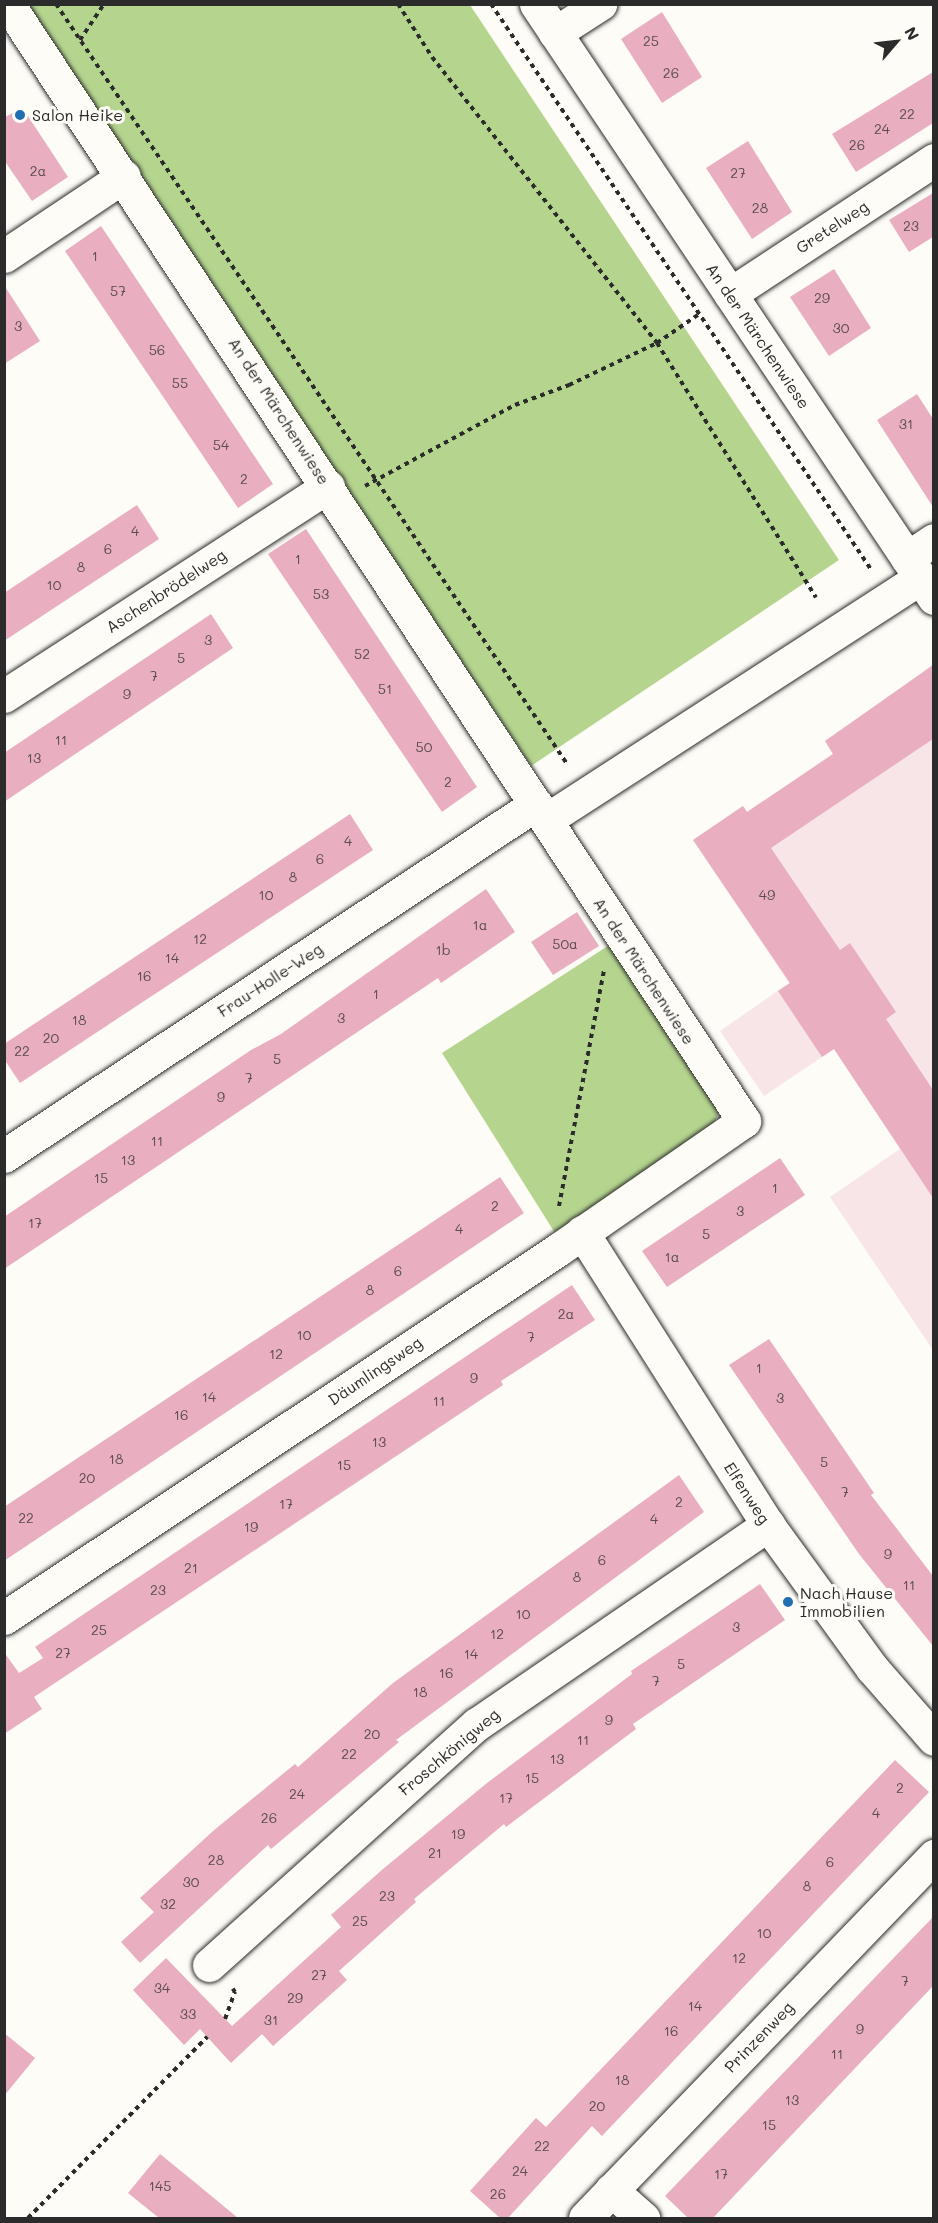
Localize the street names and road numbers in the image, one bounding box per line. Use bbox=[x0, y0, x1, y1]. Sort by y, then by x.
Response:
street label: Gretelweg bbox=[792, 197, 872, 257]
street label: An der Märchenwiese bbox=[702, 260, 814, 412]
street label: An der Märchenwiese bbox=[224, 334, 334, 488]
street label: Aschenbrödelweg bbox=[102, 545, 230, 637]
street label: An der Märchenwiese bbox=[589, 894, 699, 1048]
street label: Frau-Holle-Weg bbox=[214, 939, 326, 1021]
street label: Däumlingsweg bbox=[324, 1333, 426, 1409]
street label: Elfenweg bbox=[720, 1459, 774, 1527]
street label: Froschkönigweg bbox=[395, 1704, 503, 1800]
street label: Prinzenweg bbox=[721, 1998, 797, 2076]

